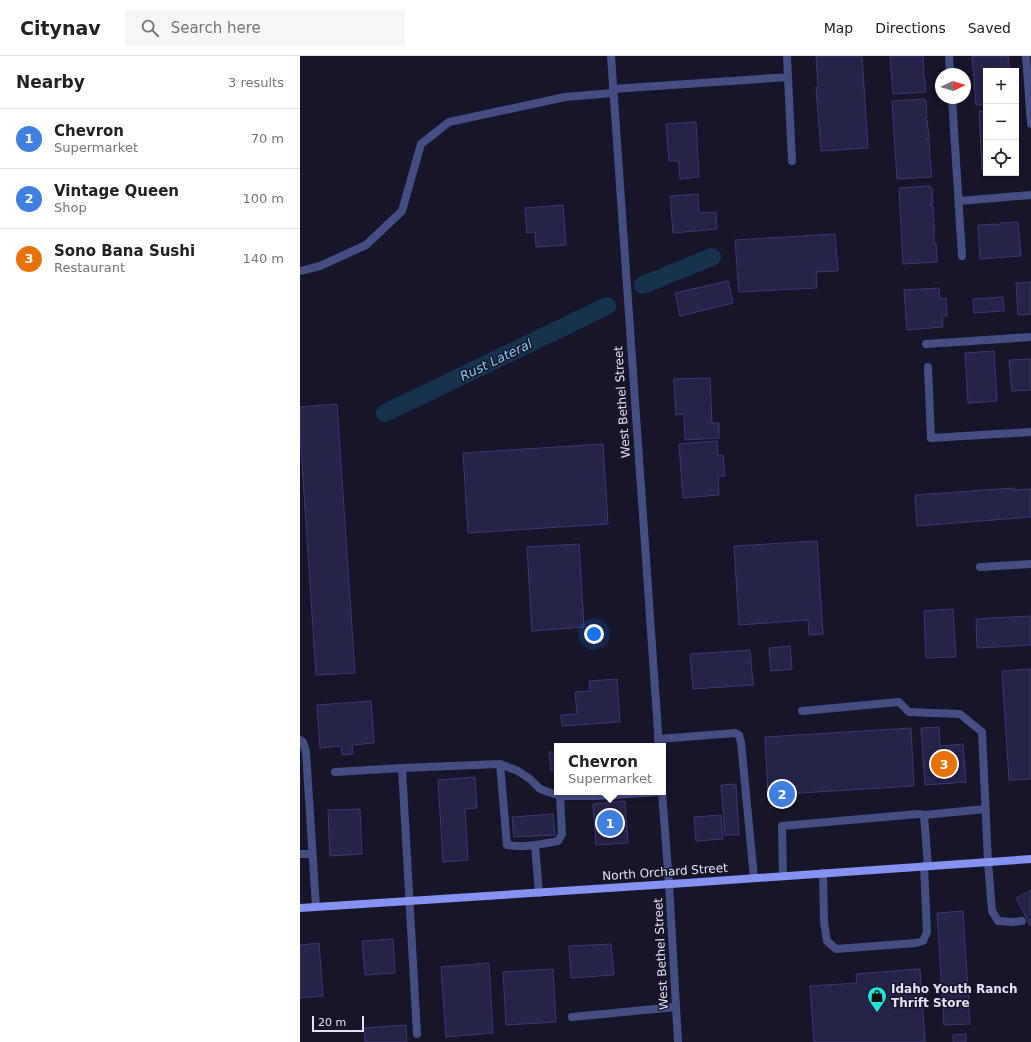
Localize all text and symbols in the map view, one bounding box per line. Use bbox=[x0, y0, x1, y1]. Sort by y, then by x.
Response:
search box bbox=[125, 10, 405, 46]
text: Citynav bbox=[20, 17, 101, 39]
icon: search bbox=[139, 17, 161, 39]
text: Search here bbox=[171, 19, 261, 37]
text: Map bbox=[824, 20, 853, 36]
text: Directions bbox=[875, 20, 946, 36]
text: Saved bbox=[968, 20, 1011, 36]
north arrow bbox=[935, 68, 971, 104]
map controls bbox=[983, 68, 1019, 176]
button: + bbox=[983, 68, 1019, 104]
text: Nearby bbox=[16, 72, 85, 92]
text: 3 results bbox=[228, 75, 284, 90]
button: − bbox=[983, 104, 1019, 140]
text: Chevron bbox=[54, 122, 124, 140]
text: 1 bbox=[24, 131, 34, 146]
text: 70 m bbox=[251, 131, 284, 146]
text: Supermarket bbox=[54, 140, 138, 155]
button: locate bbox=[983, 140, 1019, 176]
text: Vintage Queen bbox=[54, 182, 179, 200]
text: 2 bbox=[24, 191, 34, 206]
text: 100 m bbox=[242, 191, 284, 206]
text: Shop bbox=[54, 200, 87, 215]
text: Sono Bana Sushi bbox=[54, 242, 195, 260]
text: 3 bbox=[24, 251, 34, 266]
text: 140 m bbox=[242, 251, 284, 266]
text: Restaurant bbox=[54, 260, 125, 275]
water label: Rust Lateral bbox=[457, 336, 535, 384]
street label: West Bethel Street bbox=[611, 345, 633, 458]
your location bbox=[584, 624, 604, 644]
popup bbox=[554, 743, 666, 795]
pin: 3 bbox=[931, 749, 957, 779]
text: Chevron bbox=[568, 753, 638, 771]
text: Supermarket bbox=[568, 771, 652, 786]
pin: 2 bbox=[769, 779, 795, 809]
pin: 1 bbox=[597, 808, 623, 838]
street label: North Orchard Street bbox=[602, 861, 728, 883]
street label: West Bethel Street bbox=[651, 897, 671, 1010]
place label: Idaho Youth Ranch Thrift Store bbox=[891, 982, 1018, 1010]
shop icon: Idaho Youth Ranch Thrift Store bbox=[866, 985, 888, 1013]
scale bar bbox=[312, 1014, 364, 1033]
text: 20 m bbox=[318, 1016, 346, 1029]

